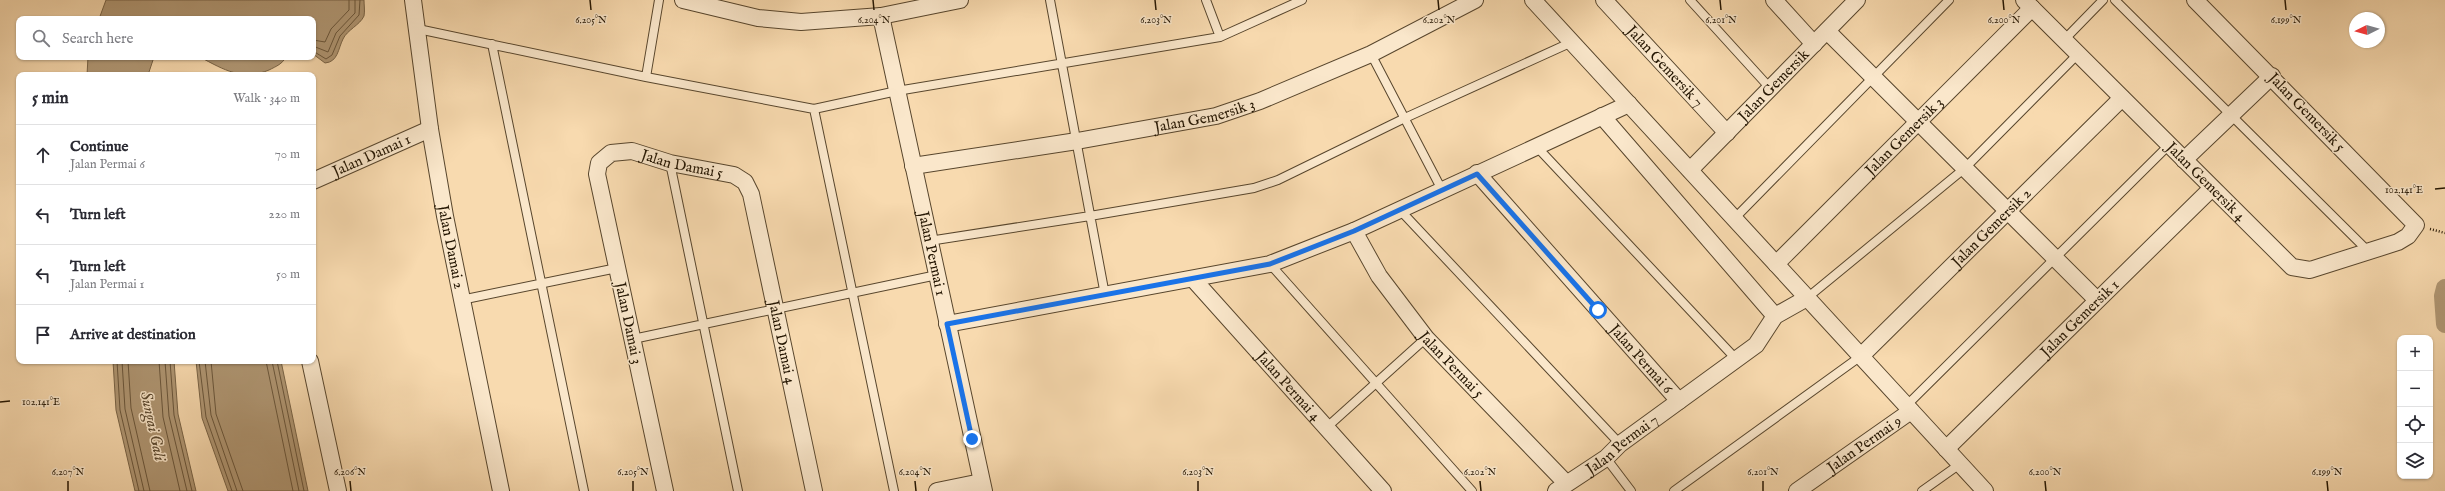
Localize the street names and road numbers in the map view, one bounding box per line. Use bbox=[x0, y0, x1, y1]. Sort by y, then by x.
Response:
street label: Jalan Gemersik 7 bbox=[1621, 20, 1707, 111]
street label: Jalan Gemersik bbox=[1733, 45, 1814, 127]
street label: Jalan Gemersik 5 bbox=[2263, 67, 2350, 156]
street label: Jalan Gemersik 3 bbox=[1860, 93, 1948, 181]
street label: Jalan Gemersik 3 bbox=[1151, 94, 1257, 137]
street label: Jalan Damai 1 bbox=[328, 130, 414, 182]
street label: Jalan Gemersik 4 bbox=[2160, 137, 2250, 226]
street label: Jalan Damai 5 bbox=[637, 145, 725, 183]
street label: Jalan Gemersik 2 bbox=[1946, 184, 2035, 273]
street label: Jalan Damai 2 bbox=[433, 202, 469, 291]
street label: Jalan Permai 1 bbox=[913, 208, 950, 298]
street label: Jalan Gemersik 1 bbox=[2035, 276, 2123, 363]
street label: Jalan Damai 3 bbox=[610, 278, 646, 366]
street label: Jalan Damai 4 bbox=[763, 297, 800, 387]
street label: Jalan Permai 6 bbox=[1604, 319, 1677, 398]
street label: Jalan Permai 5 bbox=[1413, 326, 1488, 403]
street label: Jalan Permai 4 bbox=[1251, 346, 1325, 426]
street label: Jalan Permai 7 bbox=[1581, 410, 1662, 480]
street label: Jalan Permai 9 bbox=[1822, 412, 1905, 478]

